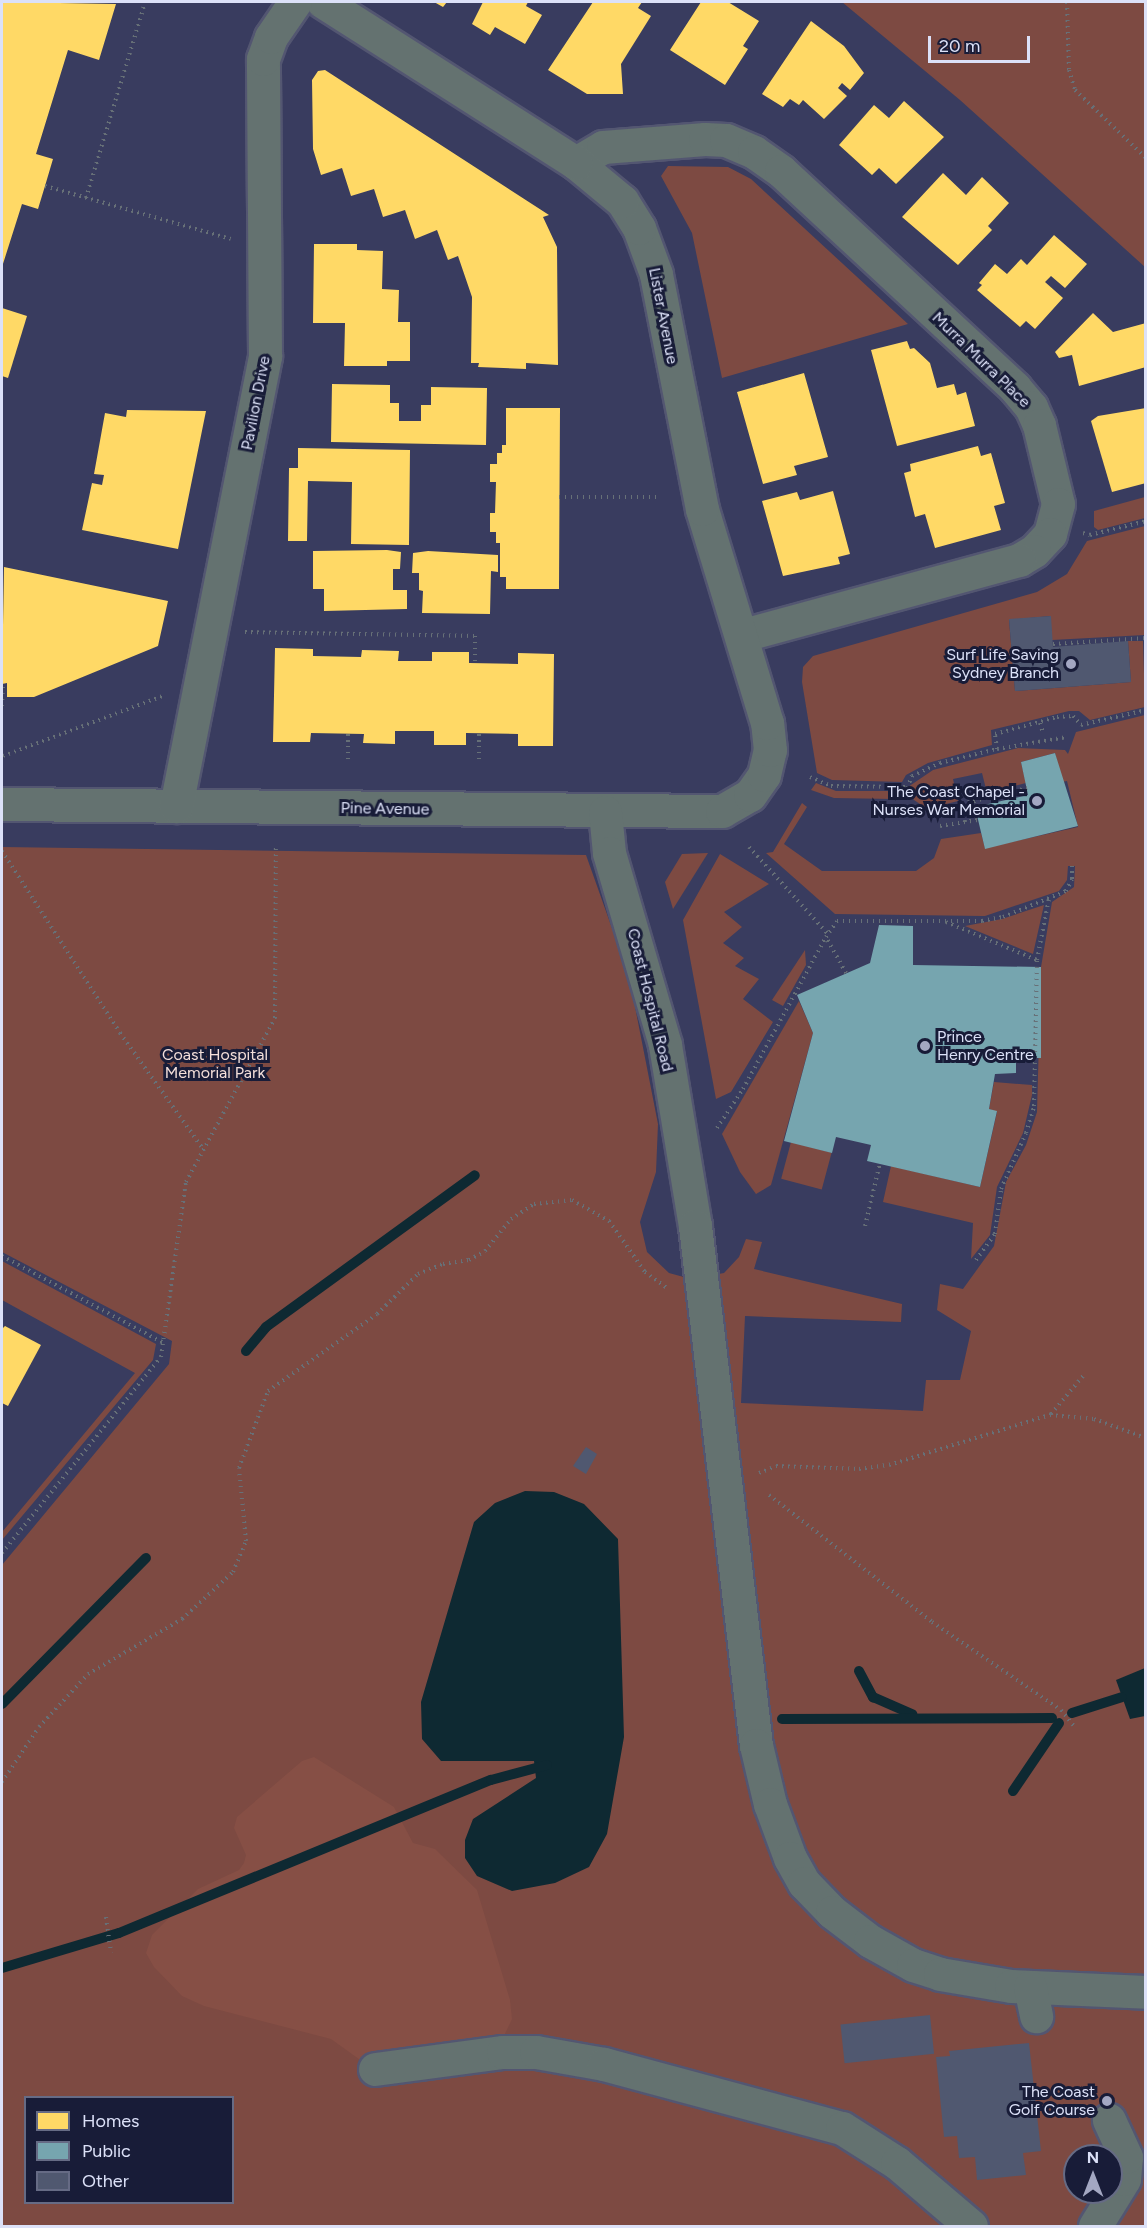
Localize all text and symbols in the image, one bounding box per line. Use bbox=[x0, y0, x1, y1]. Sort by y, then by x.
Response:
scale bar bbox=[931, 24, 1033, 62]
text: 20 m bbox=[939, 35, 980, 57]
street label: Lister Avenue bbox=[644, 266, 682, 366]
street label: Murra Murra Place bbox=[928, 308, 1034, 412]
street label: Pavilion Drive bbox=[237, 354, 275, 452]
place label: Surf Life Saving Sydney Branch bbox=[946, 645, 1059, 683]
marker: Surf Life Saving Sydney Branch bbox=[1064, 657, 1078, 671]
place label: The Coast Chapel - Nurses War Memorial bbox=[872, 782, 1025, 820]
marker: The Coast Chapel - Nurses War Memorial bbox=[1030, 794, 1044, 808]
street label: Pine Avenue bbox=[340, 799, 430, 819]
street label: Coast Hospital Road bbox=[623, 926, 677, 1074]
place label: Prince Henry Centre bbox=[937, 1027, 1034, 1065]
marker: Prince Henry Centre bbox=[918, 1039, 932, 1053]
park label: Coast Hospital Memorial Park bbox=[162, 1045, 268, 1083]
place label: The Coast Golf Course bbox=[1009, 2082, 1095, 2120]
marker: The Coast Golf Course bbox=[1100, 2094, 1114, 2108]
legend bbox=[24, 2096, 234, 2204]
text: Homes bbox=[82, 2110, 140, 2132]
text: Public bbox=[82, 2140, 131, 2162]
north arrow bbox=[1063, 2144, 1123, 2204]
text: N bbox=[1087, 2148, 1099, 2167]
text: Other bbox=[82, 2170, 129, 2192]

